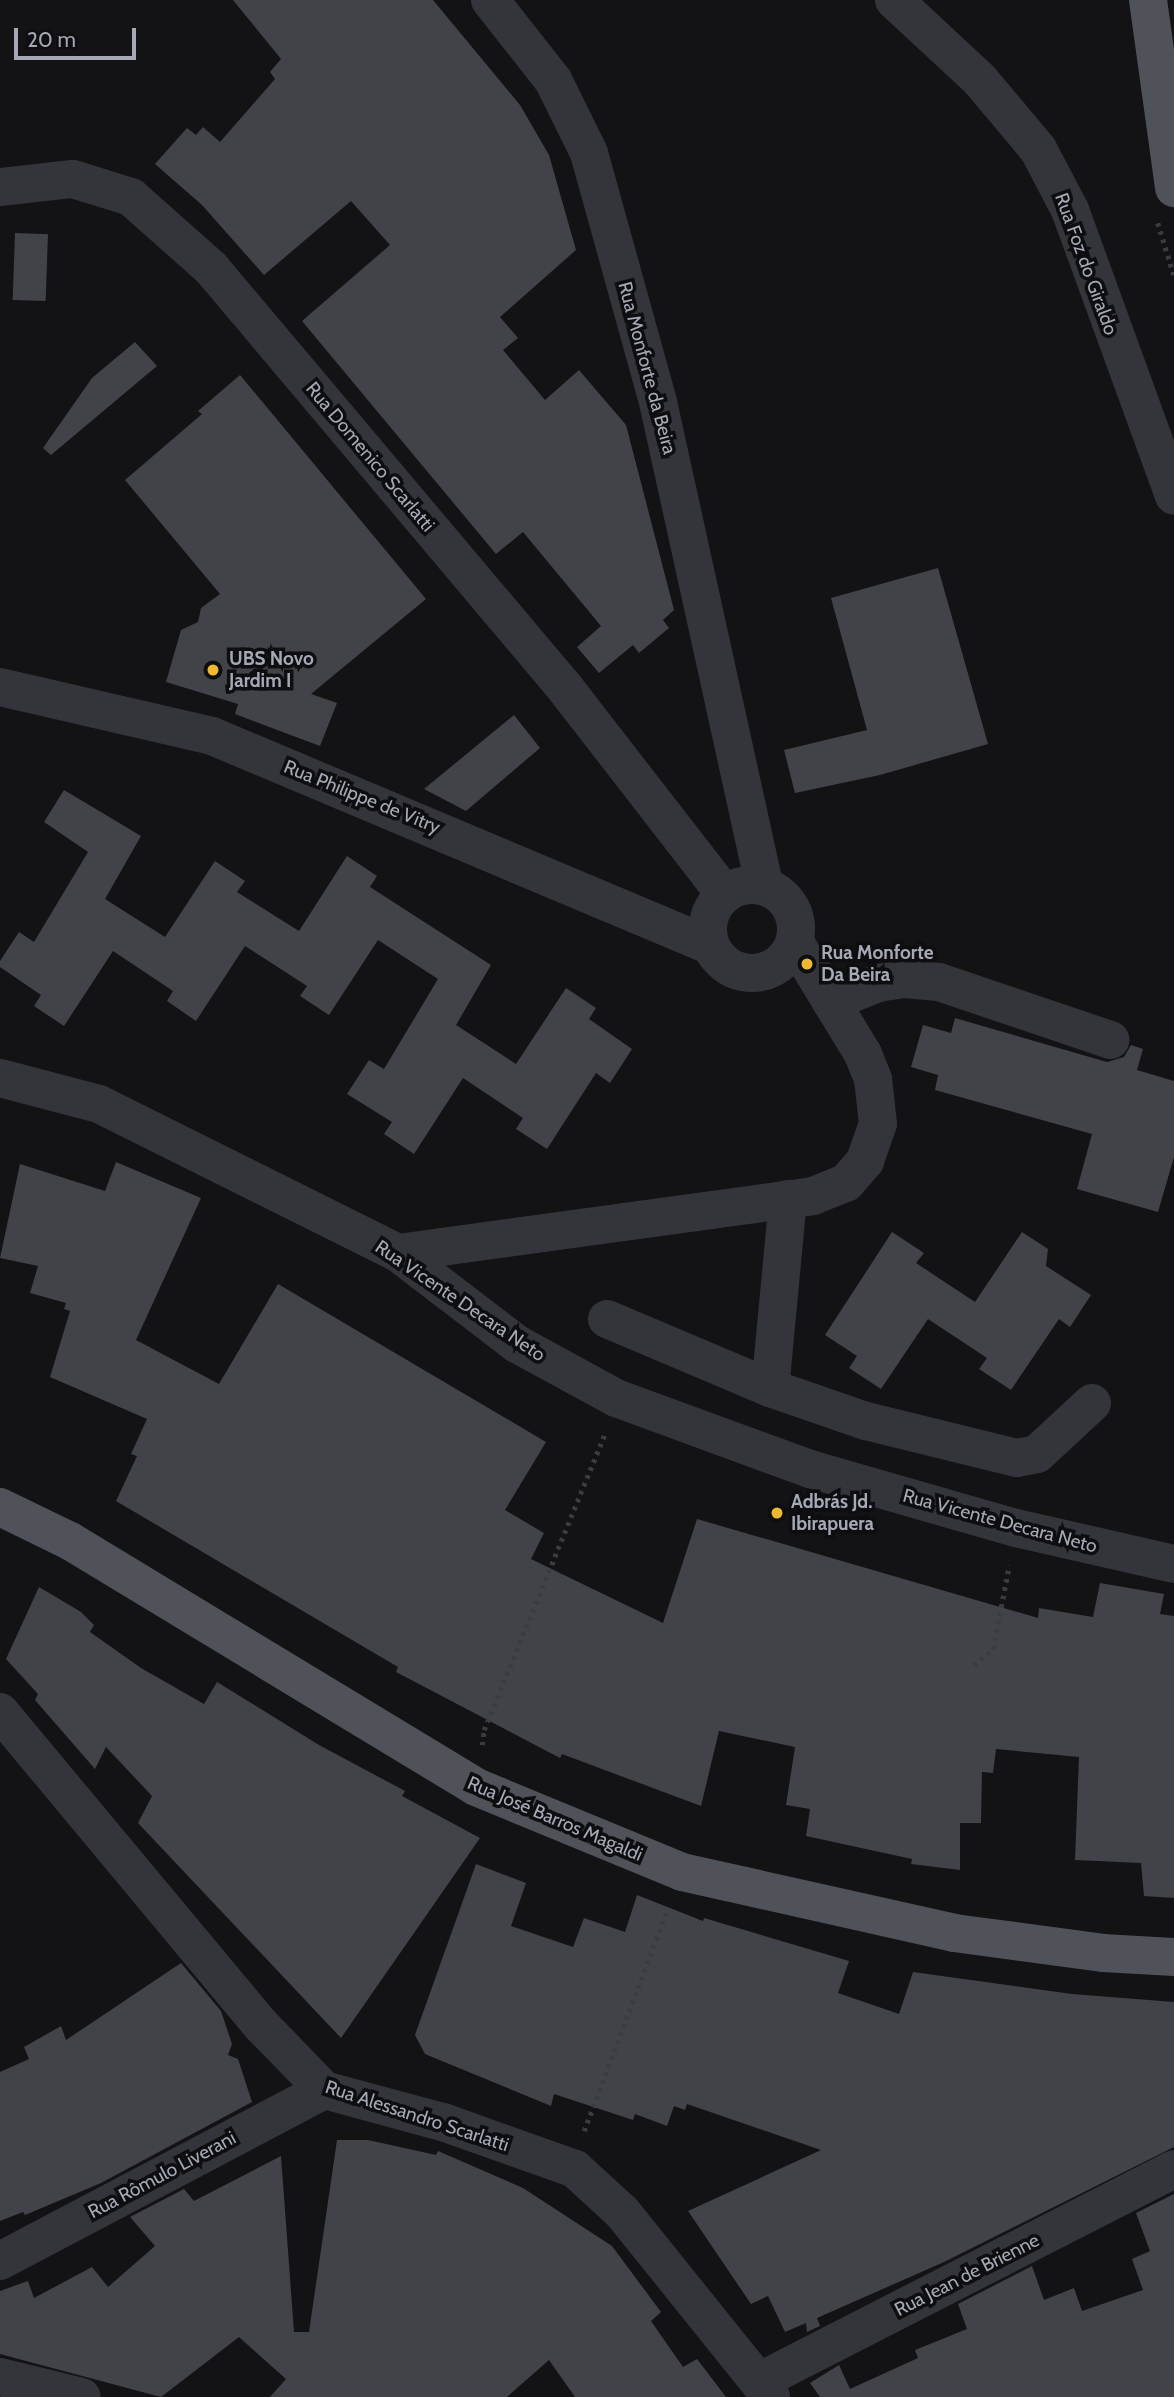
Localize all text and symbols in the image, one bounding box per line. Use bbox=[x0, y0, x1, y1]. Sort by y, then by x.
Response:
scale bar bbox=[18, 14, 140, 58]
text: 20 m bbox=[27, 27, 76, 52]
street label: Rua Foz do Giraldo bbox=[1050, 190, 1122, 338]
street label: Rua Monforte da Beira bbox=[613, 279, 681, 457]
street label: Rua Domenico Scarlatti bbox=[301, 378, 439, 536]
place label: UBS Novo Jardim I bbox=[229, 648, 314, 692]
marker: UBS Novo Jardim I bbox=[203, 660, 223, 680]
street label: Rua Philippe de Vitry bbox=[281, 755, 443, 839]
place label: Rua Monforte Da Beira bbox=[821, 942, 933, 986]
marker: Rua Monforte Da Beira bbox=[799, 956, 815, 972]
street label: Rua Vicente Decara Neto bbox=[371, 1236, 549, 1366]
street label: Rua Vicente Decara Neto bbox=[900, 1484, 1100, 1558]
place label: Adbrás Jd. Ibirapuera bbox=[791, 1491, 874, 1535]
marker: Adbrás Jd. Ibirapuera bbox=[769, 1505, 785, 1521]
street label: Rua José Barros Magaldi bbox=[464, 1772, 646, 1866]
street label: Rua Alessandro Scarlatti bbox=[322, 2076, 512, 2156]
street label: Rua Rômulo Liverani bbox=[84, 2126, 240, 2224]
street label: Rua Jean de Brienne bbox=[891, 2229, 1043, 2321]

